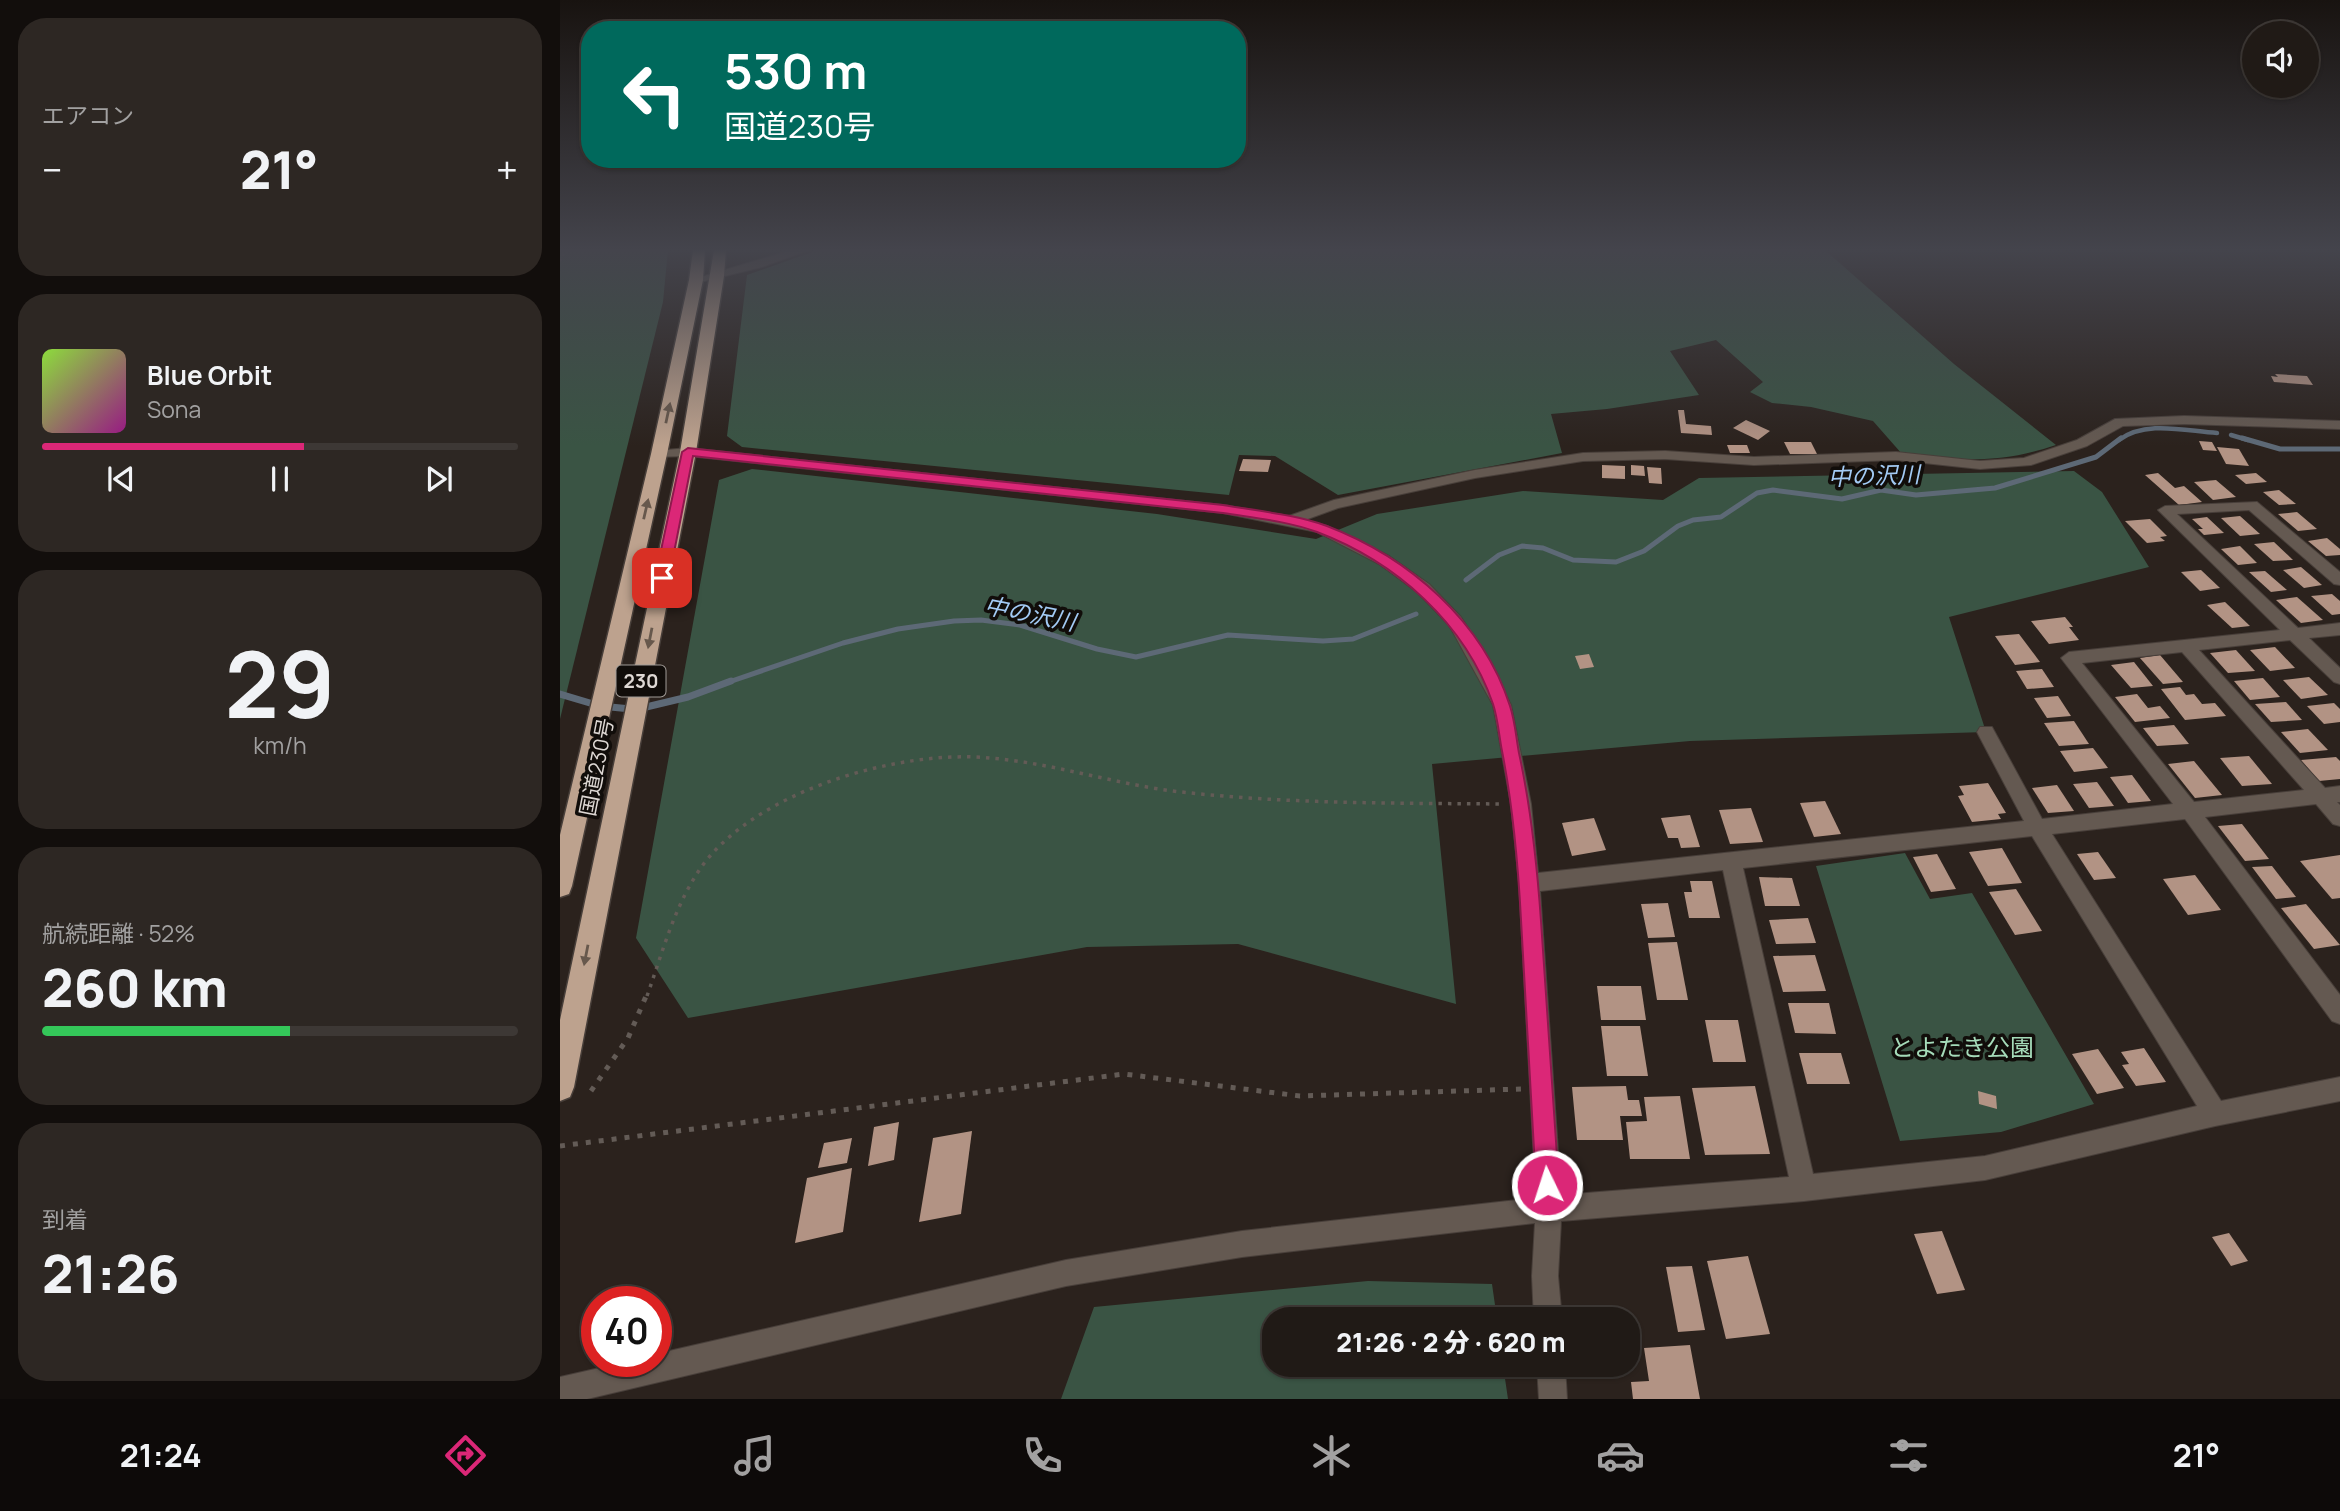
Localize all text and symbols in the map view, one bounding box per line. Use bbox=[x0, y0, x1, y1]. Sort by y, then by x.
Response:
map controls bbox=[2242, 21, 2319, 98]
button: sound bbox=[2242, 21, 2319, 98]
text: 530 m bbox=[724, 37, 867, 104]
icon: left bbox=[609, 49, 700, 140]
text: エアコン bbox=[42, 99, 134, 131]
text: 国道230号 bbox=[724, 104, 875, 148]
text: 21° bbox=[240, 134, 319, 205]
text: − bbox=[42, 143, 63, 195]
text: + bbox=[496, 143, 518, 195]
text: Blue Orbit bbox=[147, 357, 272, 393]
text: Sona bbox=[147, 393, 201, 425]
one-way arrow bbox=[662, 402, 673, 424]
water label: 中の沢川 bbox=[1827, 457, 1923, 493]
icon: previous bbox=[102, 460, 140, 498]
icon: pause bbox=[261, 460, 299, 498]
icon: next bbox=[420, 460, 458, 498]
one-way arrow bbox=[640, 498, 651, 520]
pin bbox=[632, 548, 692, 608]
icon: arrive bbox=[643, 559, 681, 597]
water label: 中の沢川 bbox=[982, 589, 1081, 638]
text: 29 bbox=[225, 621, 335, 745]
one-way arrow bbox=[644, 627, 655, 649]
road number: 230 bbox=[616, 666, 666, 696]
street label: 国道230号 bbox=[573, 715, 619, 818]
text: km/h bbox=[253, 729, 307, 761]
text: 航続距離 · 52% bbox=[42, 917, 195, 949]
one-way arrow bbox=[580, 944, 591, 966]
text: 260 km bbox=[42, 952, 228, 1023]
park label: とよたき公園 bbox=[1890, 1030, 2034, 1063]
position arrow bbox=[1510, 1148, 1584, 1222]
text: 到着 bbox=[42, 1203, 88, 1235]
text: 21:26 bbox=[42, 1238, 179, 1309]
speed limit sign: 40 bbox=[581, 1286, 672, 1377]
text: 21:26 · 2 分 · 620 m bbox=[1336, 1324, 1566, 1360]
icon: directions bbox=[441, 1431, 490, 1480]
icon: music bbox=[730, 1431, 779, 1480]
icon: phone bbox=[1018, 1431, 1067, 1480]
icon: climate bbox=[1307, 1431, 1356, 1480]
icon: car bbox=[1596, 1431, 1645, 1480]
icon: filters bbox=[1884, 1431, 1933, 1480]
text: 21:24 bbox=[120, 1433, 202, 1477]
text: 21° bbox=[2173, 1433, 2220, 1477]

